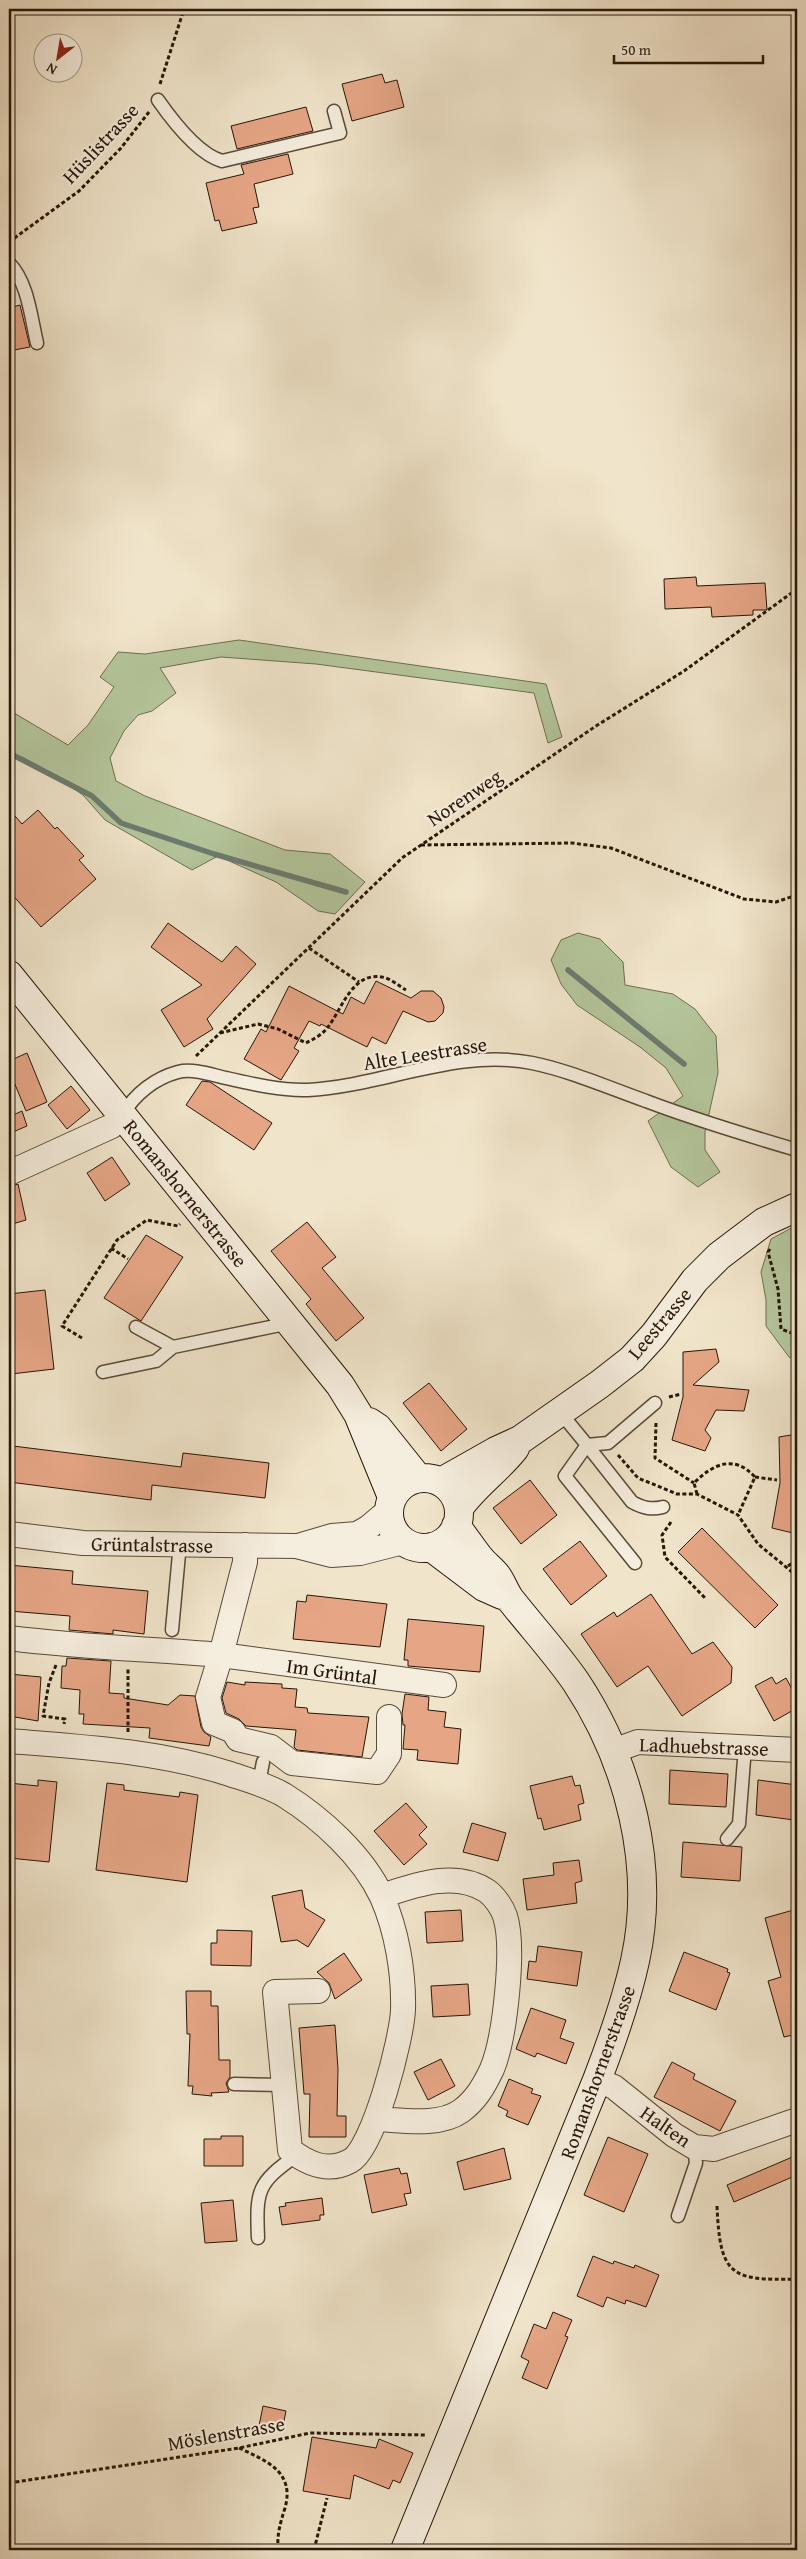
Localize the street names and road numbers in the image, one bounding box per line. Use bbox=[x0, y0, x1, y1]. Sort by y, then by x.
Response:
street label: Hüslistrasse bbox=[55, 96, 145, 190]
street label: Norenweg bbox=[421, 761, 507, 833]
street label: Alte Leestrasse bbox=[361, 1029, 489, 1077]
street label: Romanshornerstrasse bbox=[117, 1113, 255, 1273]
street label: Leestrasse bbox=[620, 1281, 698, 1365]
street label: Grüntalstrasse bbox=[91, 1528, 213, 1560]
street label: Im Grüntal bbox=[285, 1650, 380, 1692]
street label: Ladhuebstrasse bbox=[639, 1729, 769, 1763]
street label: Romanshornerstrasse bbox=[552, 1981, 642, 2163]
street label: Halten bbox=[635, 2098, 697, 2154]
street label: Möslenstrasse bbox=[165, 2408, 287, 2458]

